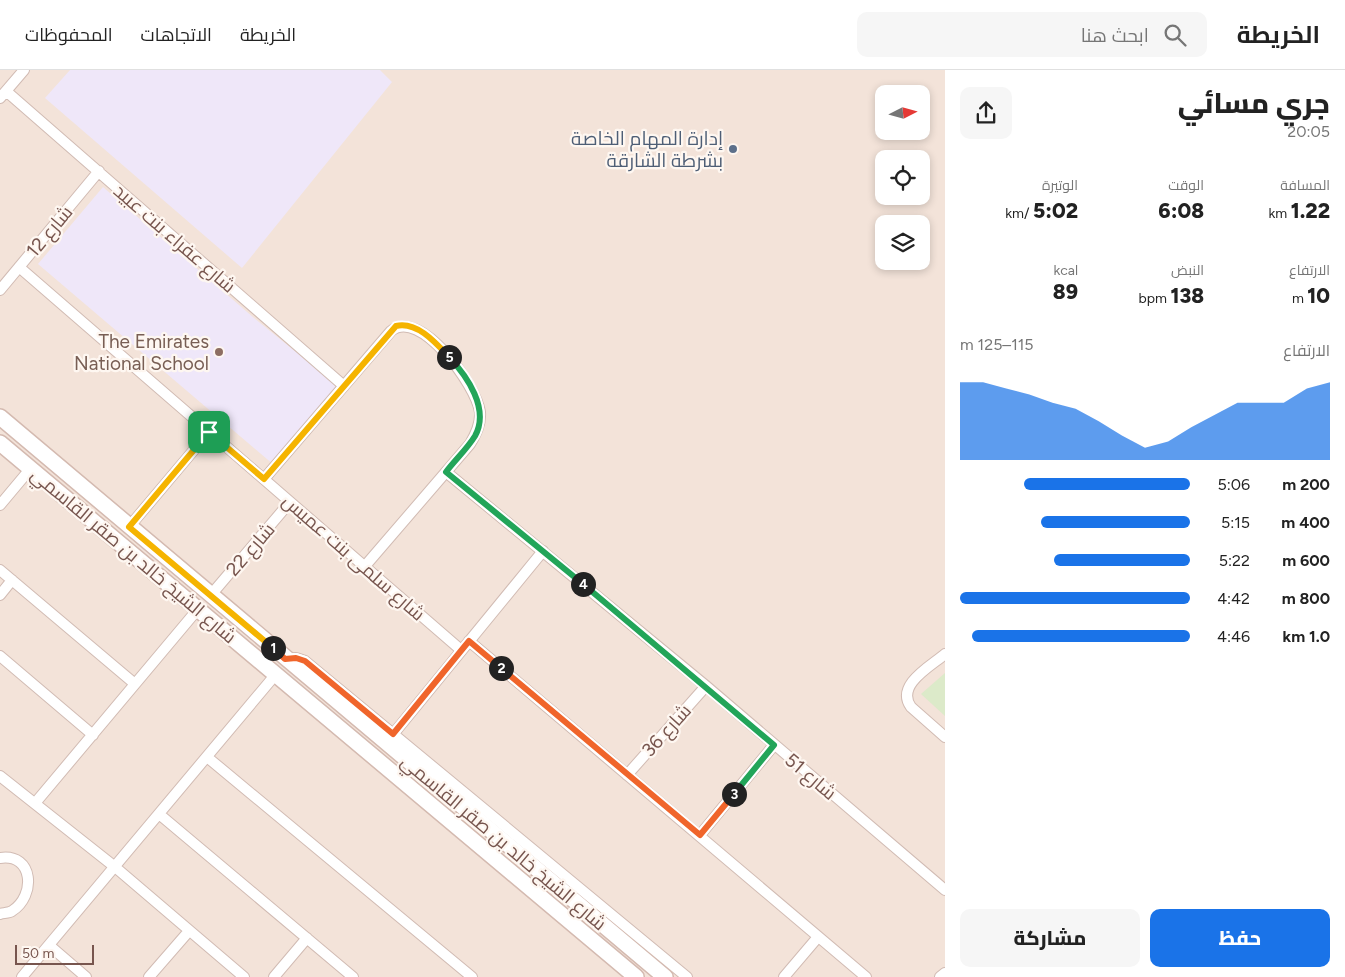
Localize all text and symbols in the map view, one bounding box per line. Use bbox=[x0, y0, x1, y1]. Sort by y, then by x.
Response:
search box bbox=[857, 12, 1207, 57]
text: الخريطة bbox=[1237, 20, 1320, 49]
icon: search bbox=[1161, 21, 1189, 49]
text: المحفوظات bbox=[25, 24, 113, 46]
text: الاتجاهات bbox=[141, 24, 212, 46]
text: الخريطة bbox=[240, 24, 296, 46]
text: ابحث هنا bbox=[1081, 24, 1149, 47]
north arrow bbox=[875, 85, 930, 140]
map controls bbox=[875, 85, 930, 270]
text: جري مسائي bbox=[1178, 86, 1330, 120]
button: share bbox=[960, 87, 1012, 139]
text: 20:05 bbox=[1287, 122, 1330, 141]
place label: إدارة المهام الخاصة بشرطة الشارقة bbox=[571, 127, 723, 172]
marker: إدارة المهام الخاصة بشرطة الشارقة bbox=[727, 143, 739, 155]
button: locate bbox=[875, 150, 930, 205]
text: الوتيرة bbox=[1042, 177, 1078, 194]
text: الوقت bbox=[1168, 177, 1204, 194]
text: المسافة bbox=[1280, 177, 1330, 194]
street label: شارع عفراء بنت عبيد bbox=[108, 179, 240, 299]
text: 5:02 bbox=[1033, 198, 1078, 223]
text: 6:08 bbox=[1158, 198, 1204, 223]
text: 1.22 bbox=[1291, 198, 1330, 223]
street label: شارع 12 bbox=[21, 201, 79, 263]
text: /km bbox=[1005, 205, 1033, 222]
text: km bbox=[1269, 205, 1291, 222]
button: layers bbox=[875, 215, 930, 270]
text: kcal bbox=[1054, 262, 1078, 279]
text: النبض bbox=[1171, 262, 1204, 279]
text: الارتفاع bbox=[1289, 262, 1330, 279]
text: 89 bbox=[1053, 279, 1078, 304]
text: 138 bbox=[1170, 283, 1204, 308]
text: 10 bbox=[1307, 283, 1330, 308]
text: bpm bbox=[1139, 290, 1170, 307]
text: m bbox=[1292, 290, 1307, 307]
place label: The Emirates National School bbox=[74, 330, 209, 375]
text: 115–125 m bbox=[960, 335, 1034, 354]
text: الارتفاع bbox=[1283, 341, 1330, 360]
pin: 5 bbox=[436, 344, 462, 370]
marker: The Emirates National School bbox=[213, 346, 225, 358]
text: 5 bbox=[445, 349, 454, 366]
pin bbox=[188, 411, 230, 453]
icon: arrive bbox=[195, 418, 223, 446]
street label: شارع الشيخ خالد بن صقر القاسمي bbox=[24, 463, 241, 650]
text: 5:06 bbox=[1217, 475, 1250, 494]
text: 200 m bbox=[1282, 475, 1330, 494]
street label: شارع سلمى بنت عميس bbox=[276, 489, 430, 627]
text: 5:15 bbox=[1221, 513, 1250, 532]
text: 400 m bbox=[1281, 513, 1330, 532]
street label: شارع 22 bbox=[221, 518, 281, 582]
text: 5:22 bbox=[1219, 551, 1250, 570]
text: 600 m bbox=[1282, 551, 1330, 570]
pin: 4 bbox=[570, 572, 596, 596]
text: 4 bbox=[579, 576, 588, 593]
text: 4:42 bbox=[1217, 589, 1250, 608]
text: 800 m bbox=[1282, 589, 1330, 608]
text: 4:46 bbox=[1217, 627, 1250, 646]
text: 1.0 km bbox=[1283, 627, 1330, 646]
pin: 1 bbox=[260, 636, 286, 660]
text: 1 bbox=[271, 640, 276, 657]
pin: 2 bbox=[488, 656, 514, 680]
text: 2 bbox=[497, 660, 506, 677]
street label: شارع 36 bbox=[637, 699, 697, 763]
street label: شارع 51 bbox=[779, 748, 841, 806]
street label: شارع الشيخ خالد بن صقر القاسمي bbox=[394, 750, 611, 937]
pin: 3 bbox=[722, 782, 746, 806]
text: 3 bbox=[731, 786, 738, 803]
button: مشاركة bbox=[960, 909, 1140, 967]
button: حفظ bbox=[1150, 909, 1330, 967]
scale bar bbox=[15, 942, 94, 965]
text: 50 m bbox=[22, 945, 54, 962]

